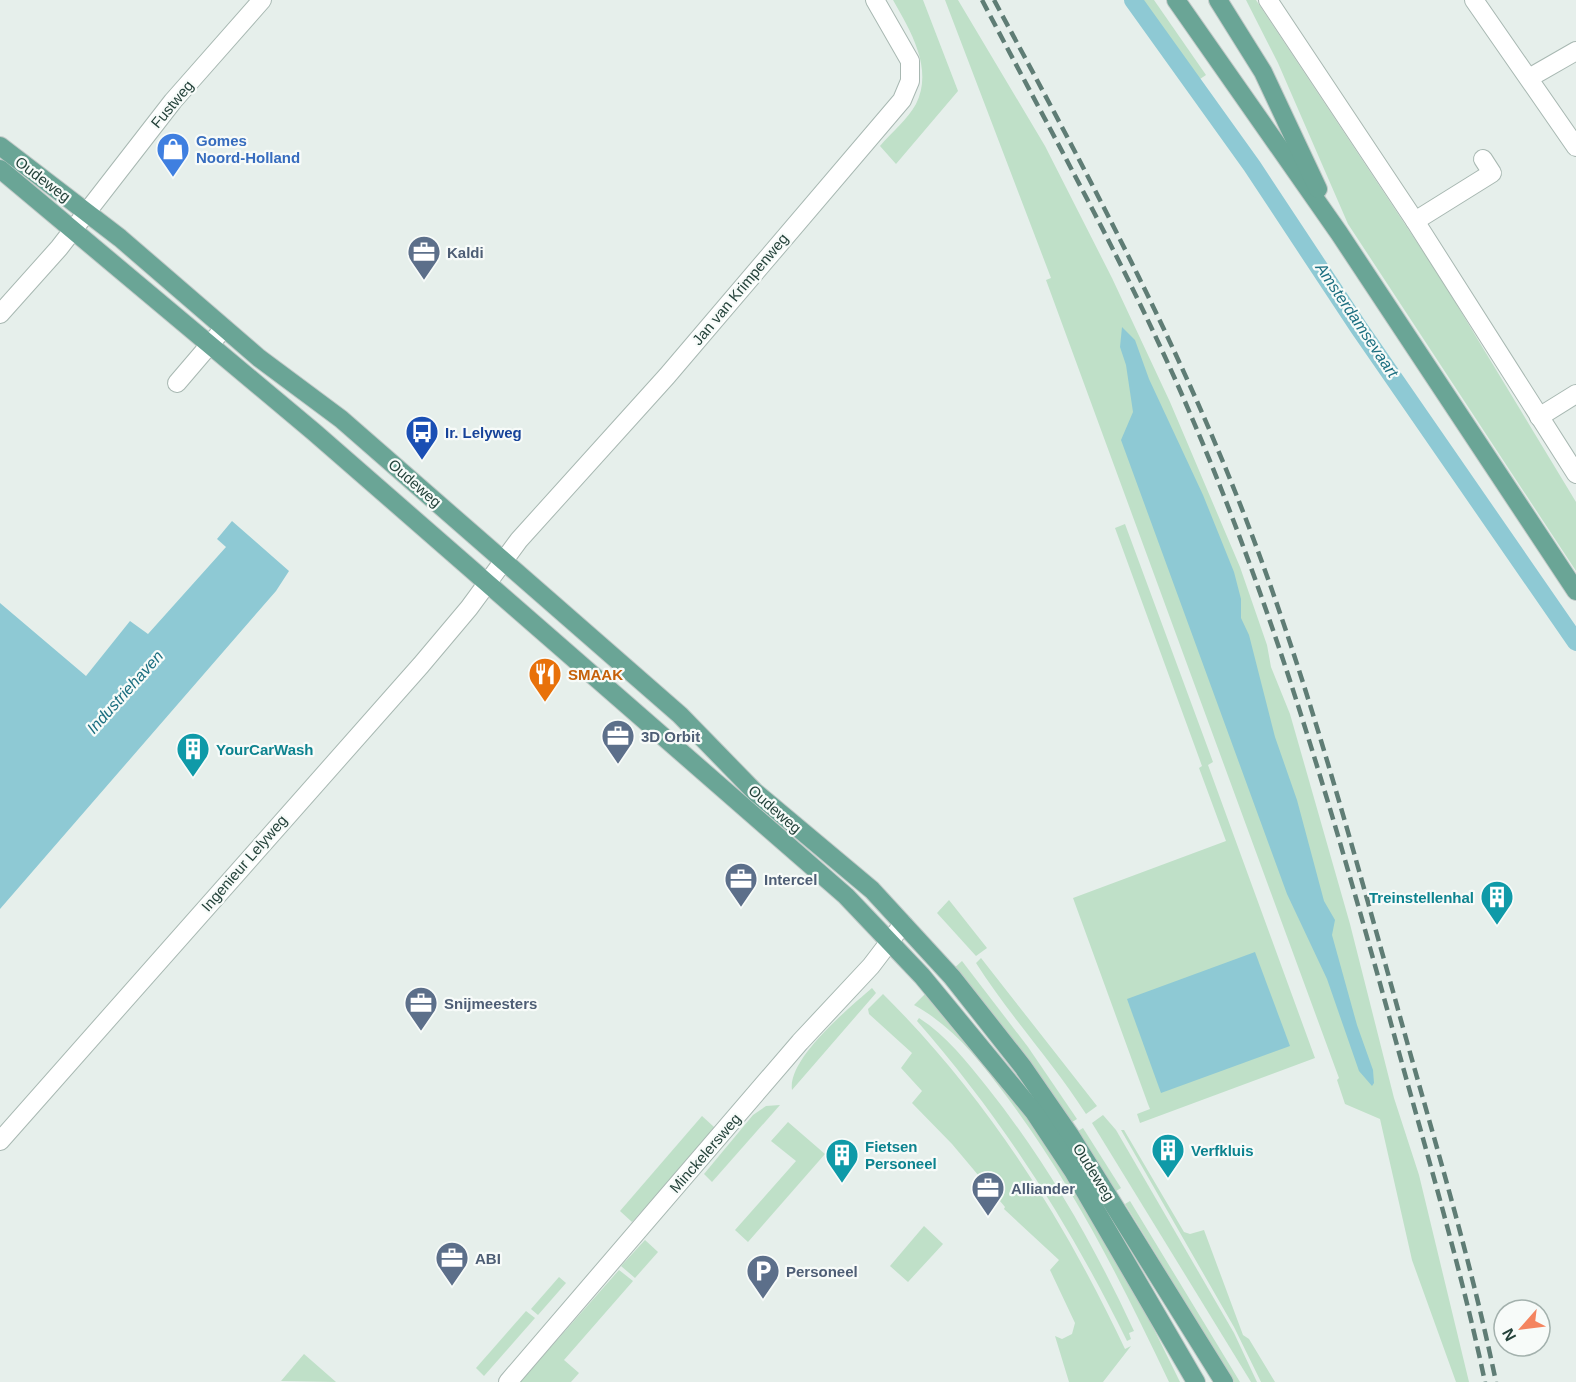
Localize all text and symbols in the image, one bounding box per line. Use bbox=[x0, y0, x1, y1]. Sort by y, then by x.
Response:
street label: Fustweg bbox=[147, 77, 197, 131]
shop icon: Gomes Noord-Holland bbox=[155, 131, 191, 178]
place label: Gomes Noord-Holland bbox=[196, 132, 300, 166]
street label: Oudeweg bbox=[12, 153, 74, 205]
street label: Jan van Krimpenweg bbox=[688, 230, 792, 348]
office icon: Kaldi bbox=[406, 234, 442, 281]
place label: Kaldi bbox=[447, 244, 484, 261]
water label: Amsterdamsevaart bbox=[1312, 259, 1402, 381]
bus stop icon: Ir. Lelyweg bbox=[404, 414, 440, 461]
place label: Ir. Lelyweg bbox=[445, 424, 522, 441]
street label: Oudeweg bbox=[385, 456, 445, 510]
water label: Industriehaven bbox=[84, 647, 166, 737]
restaurant icon: SMAAK bbox=[527, 656, 563, 703]
place label: SMAAK bbox=[568, 666, 623, 683]
office icon: 3D Orbit bbox=[600, 718, 636, 765]
place label: 3D Orbit bbox=[641, 728, 700, 745]
building icon: YourCarWash bbox=[175, 731, 211, 778]
place label: YourCarWash bbox=[216, 741, 314, 758]
street label: Oudeweg bbox=[745, 782, 805, 836]
street label: Ingenieur Lelyweg bbox=[198, 811, 290, 915]
office icon: Intercel bbox=[723, 861, 759, 908]
place label: Intercel bbox=[764, 871, 817, 888]
building icon: Treinstellenhal bbox=[1479, 879, 1515, 926]
place label: Treinstellenhal bbox=[1369, 889, 1474, 906]
office icon: Snijmeesters bbox=[403, 985, 439, 1032]
place label: Snijmeesters bbox=[444, 995, 537, 1012]
street label: Minckelersweg bbox=[666, 1110, 744, 1196]
building icon: Verfkluis bbox=[1150, 1132, 1186, 1179]
building icon: Fietsen Personeel bbox=[824, 1137, 860, 1184]
place label: Fietsen Personeel bbox=[865, 1138, 937, 1172]
street label: Oudeweg bbox=[1070, 1140, 1118, 1204]
place label: Verfkluis bbox=[1191, 1142, 1254, 1159]
office icon: Alliander bbox=[970, 1170, 1006, 1217]
place label: Alliander bbox=[1011, 1180, 1075, 1197]
office icon: ABI bbox=[434, 1240, 470, 1287]
place label: ABI bbox=[475, 1250, 501, 1267]
parking icon: Personeel bbox=[745, 1253, 781, 1300]
place label: Personeel bbox=[786, 1263, 858, 1280]
north arrow bbox=[1492, 1298, 1552, 1358]
text: N bbox=[1499, 1326, 1519, 1344]

